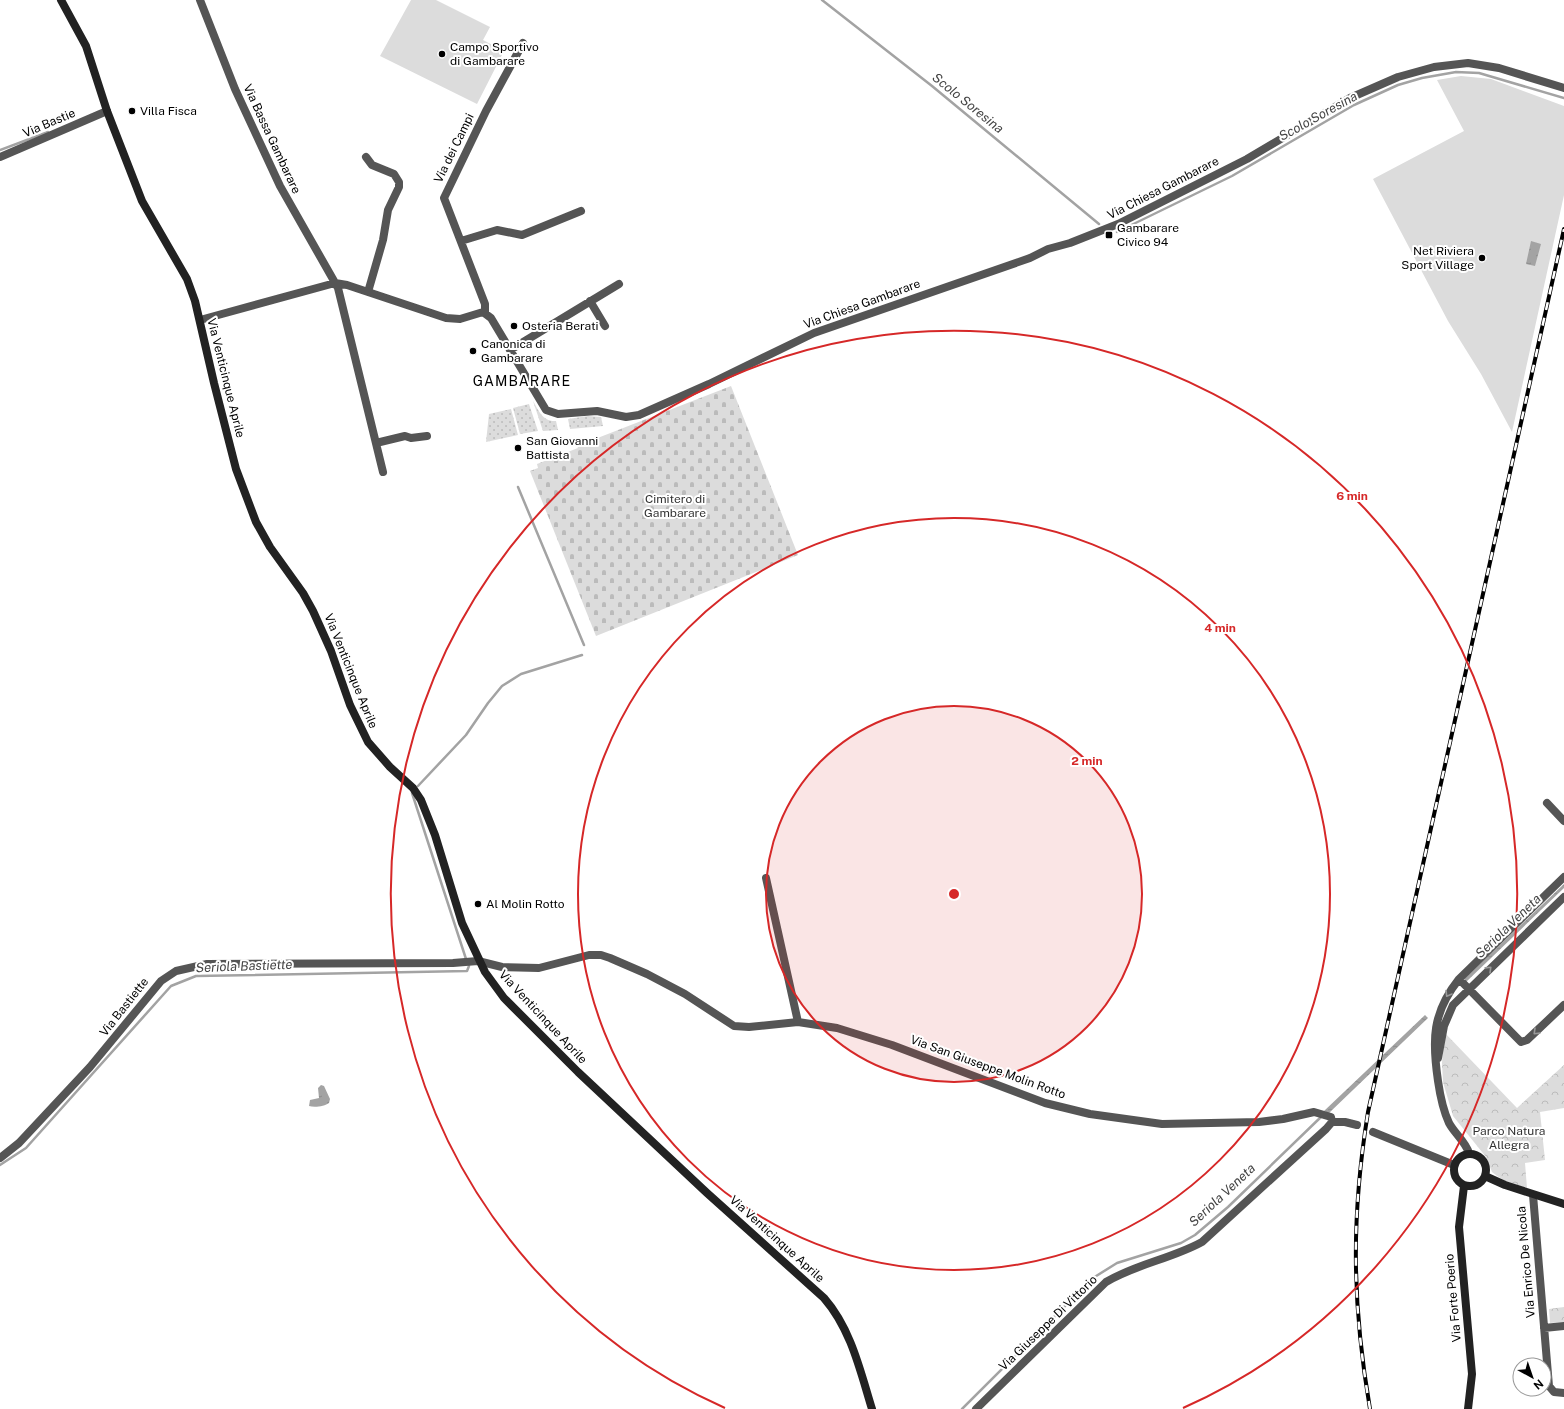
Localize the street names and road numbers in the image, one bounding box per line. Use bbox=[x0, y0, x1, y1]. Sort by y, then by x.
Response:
street label: Via Bassa Gambarare bbox=[241, 82, 304, 196]
street label: Via Bastie bbox=[21, 106, 78, 140]
street label: Via dei Campi bbox=[431, 111, 477, 185]
street label: Via Chiesa Gambarare bbox=[1105, 154, 1221, 222]
street label: Via Chiesa Gambarare bbox=[802, 276, 922, 332]
street label: Via Venticinque Aprile bbox=[204, 317, 248, 439]
street label: Via Venticinque Aprile bbox=[322, 612, 381, 731]
street label: Via Venticinque Aprile bbox=[496, 967, 590, 1067]
street label: Via Bastiette bbox=[97, 975, 151, 1039]
street label: Via San Giuseppe Molin Rotto bbox=[908, 1032, 1068, 1102]
street label: Via Venticinque Aprile bbox=[727, 1193, 827, 1285]
street label: Via Enrico De Nicola bbox=[1514, 1206, 1538, 1318]
street label: Via Forte Poerio bbox=[1442, 1253, 1464, 1343]
street label: Via Giuseppe Di Vittorio bbox=[996, 1272, 1100, 1374]

